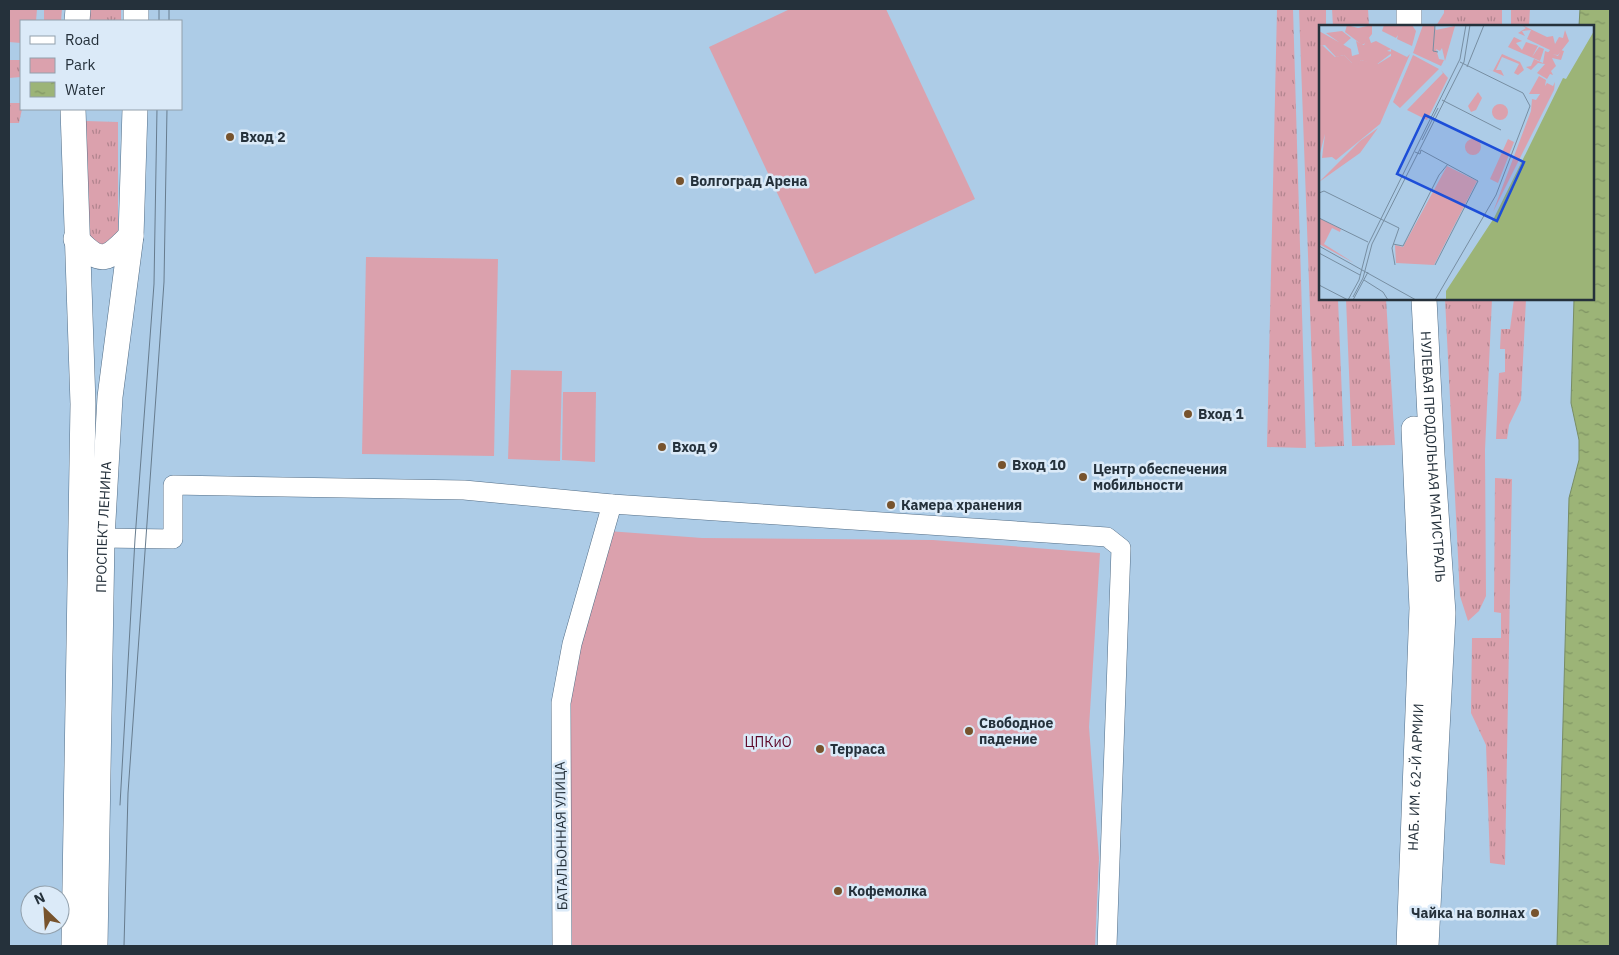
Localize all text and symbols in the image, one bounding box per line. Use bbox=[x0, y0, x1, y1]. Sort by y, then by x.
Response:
legend bbox=[20, 20, 182, 110]
inset map bbox=[1319, 25, 1594, 300]
text: Road bbox=[65, 30, 100, 49]
text: Park bbox=[65, 55, 95, 74]
text: Water bbox=[65, 80, 106, 99]
place label: Вход 2 bbox=[240, 128, 286, 146]
marker: Вход 2 bbox=[224, 131, 236, 143]
place label: Волгоград Арена bbox=[690, 172, 807, 190]
marker: Волгоград Арена bbox=[674, 175, 686, 187]
street label: НУЛЕВАЯ ПРОДОЛЬНАЯ МАГИСТРАЛЬ bbox=[1417, 331, 1450, 583]
place label: Вход 1 bbox=[1198, 405, 1244, 423]
marker: Вход 1 bbox=[1182, 408, 1194, 420]
place label: Вход 9 bbox=[672, 438, 718, 456]
marker: Вход 9 bbox=[656, 441, 668, 453]
place label: Вход 10 bbox=[1012, 456, 1066, 474]
marker: Вход 10 bbox=[996, 459, 1008, 471]
place label: Центр обеспечения мобильности bbox=[1093, 460, 1227, 494]
street label: ПРОСПЕКТ ЛЕНИНА bbox=[92, 461, 115, 593]
marker: Центр обеспечения мобильности bbox=[1077, 471, 1089, 483]
place label: Камера хранения bbox=[901, 496, 1022, 514]
marker: Камера хранения bbox=[885, 499, 897, 511]
street label: НАБ. ИМ. 62-Й АРМИИ bbox=[1404, 703, 1427, 851]
place label: Свободное падение bbox=[979, 714, 1054, 748]
marker: Свободное падение bbox=[963, 725, 975, 737]
park label: ЦПКиО bbox=[744, 733, 792, 751]
place label: Терраса bbox=[830, 740, 885, 758]
marker: Терраса bbox=[814, 743, 826, 755]
street label: БАТАЛЬОННАЯ УЛИЦА bbox=[551, 761, 571, 910]
place label: Кофемолка bbox=[848, 882, 927, 900]
north arrow bbox=[20, 885, 70, 935]
marker: Кофемолка bbox=[832, 885, 844, 897]
text: N bbox=[31, 888, 48, 909]
place label: Чайка на волнах bbox=[1411, 904, 1525, 922]
marker: Чайка на волнах bbox=[1529, 907, 1541, 919]

